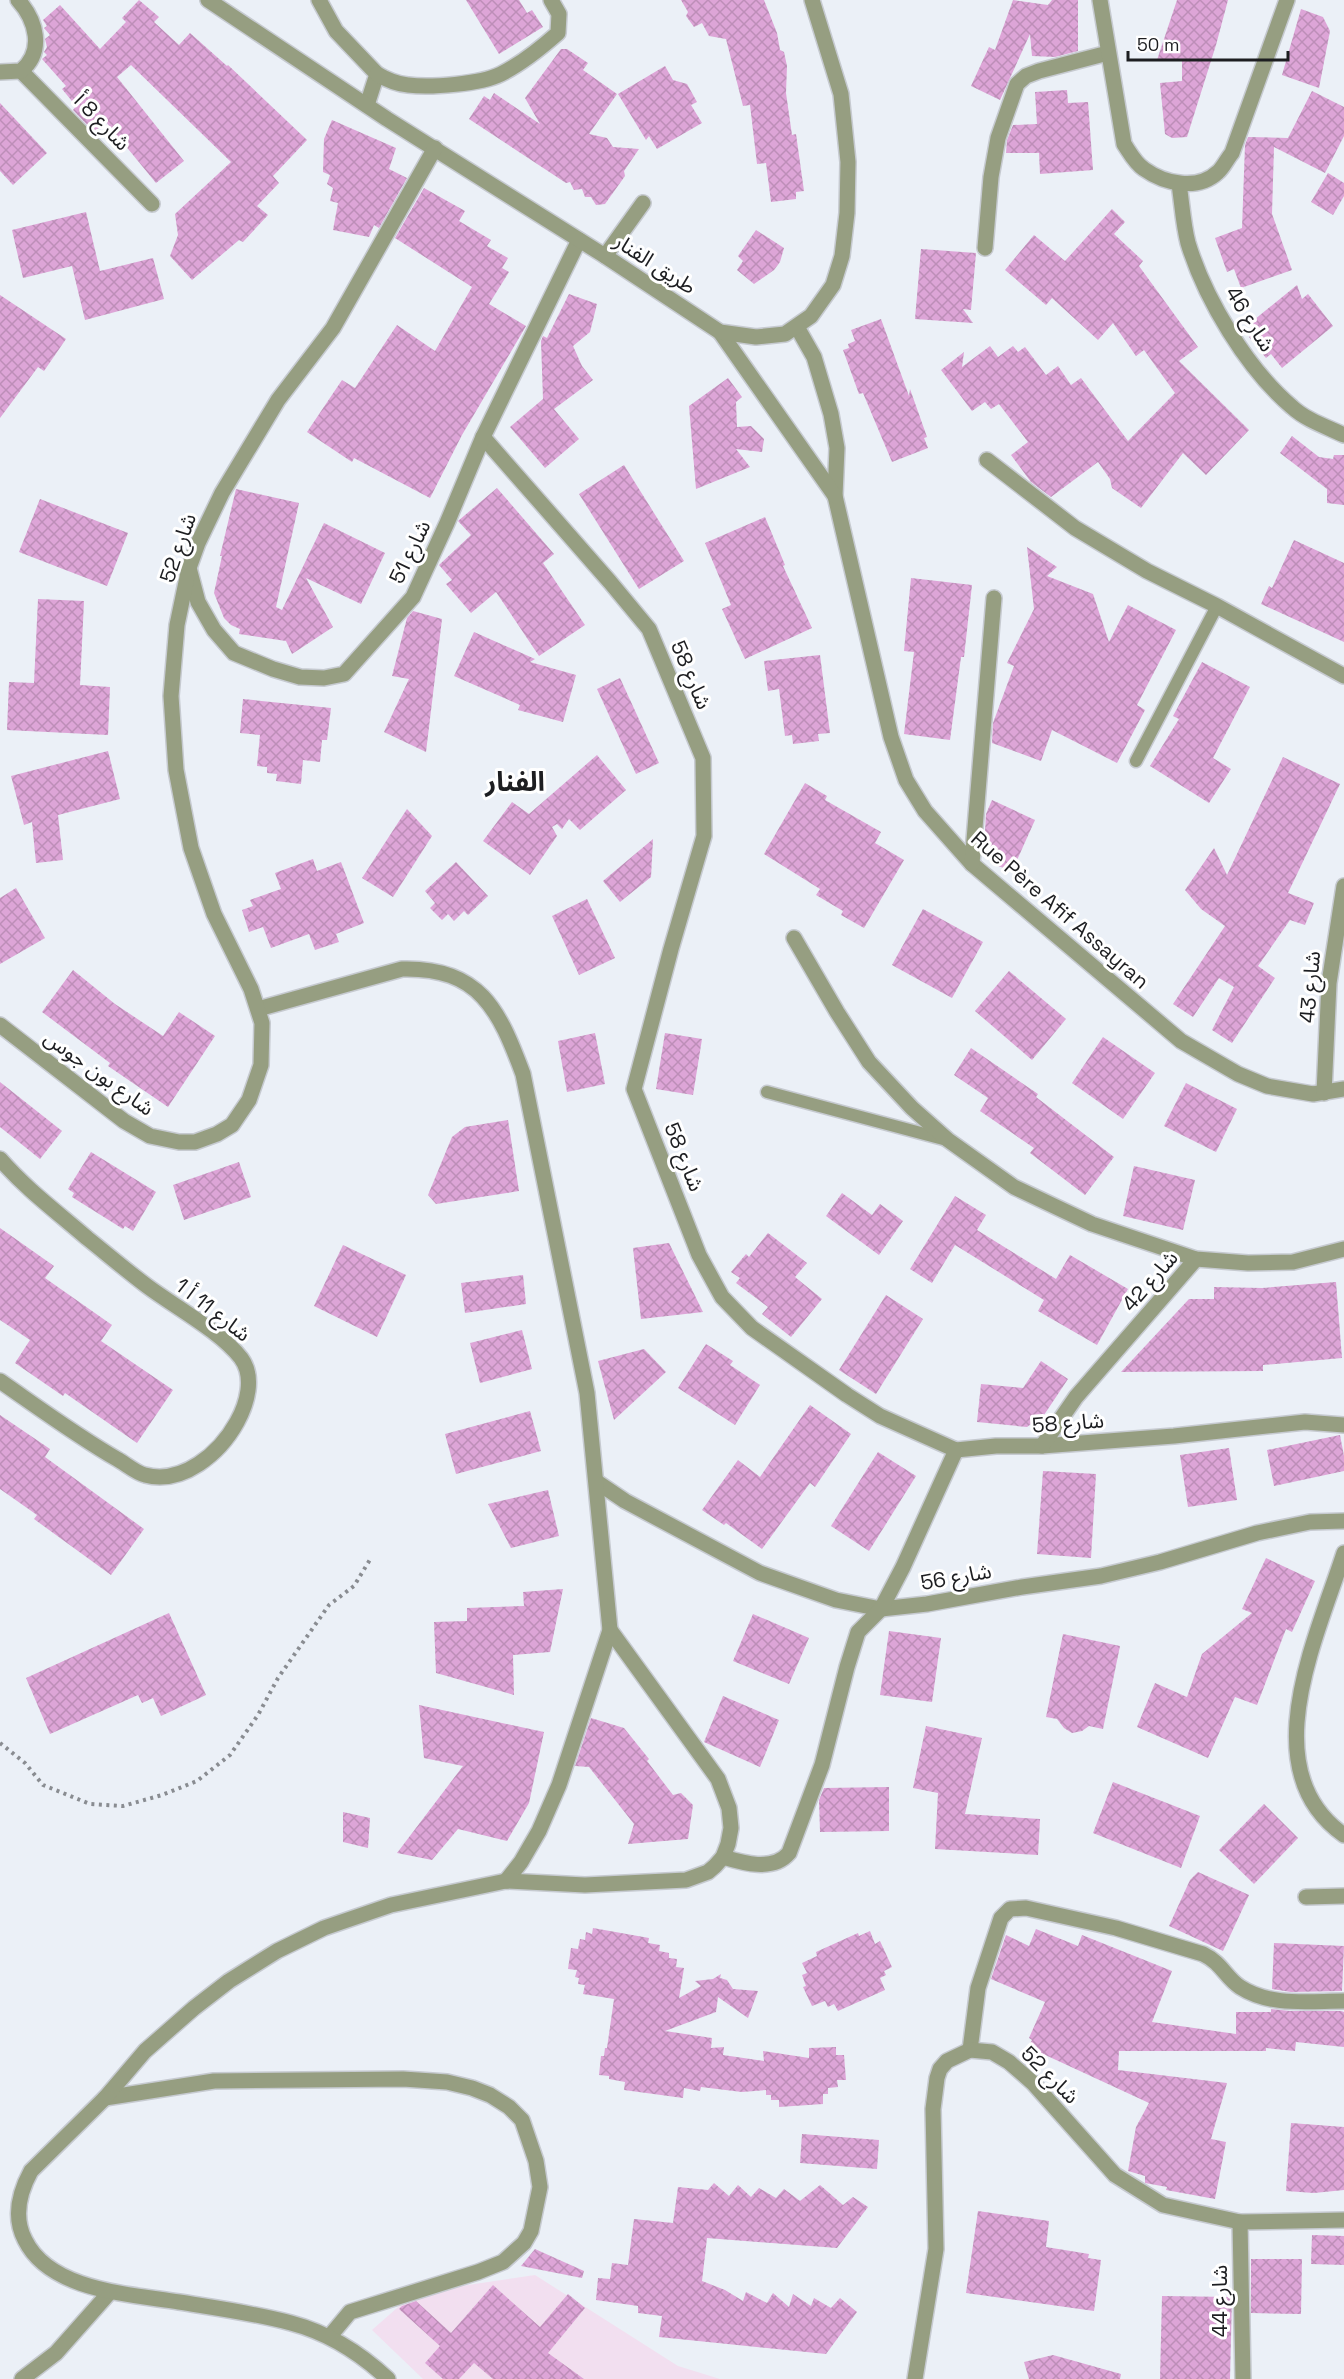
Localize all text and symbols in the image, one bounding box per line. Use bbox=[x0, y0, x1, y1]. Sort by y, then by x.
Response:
scale bar bbox=[1128, 24, 1288, 62]
text: 50 m bbox=[1137, 33, 1179, 56]
street label: شارع 8 أ bbox=[67, 87, 136, 158]
street label: طريق الفنار bbox=[608, 227, 701, 300]
street label: شارع 46 bbox=[1218, 281, 1281, 358]
street label: شارع 52 bbox=[153, 510, 204, 587]
street label: شارع 51 bbox=[383, 516, 438, 589]
street label: شارع 58 bbox=[663, 636, 718, 714]
district label: الفنار bbox=[484, 764, 545, 799]
street label: Rue Père Afif Assayran bbox=[966, 825, 1155, 994]
street label: شارع 43 bbox=[1293, 950, 1328, 1024]
street label: شارع بون جوس bbox=[38, 1024, 160, 1123]
street label: شارع 58 bbox=[657, 1118, 710, 1196]
street label: شارع 42 bbox=[1116, 1245, 1185, 1318]
street label: شارع 11 أ 1 bbox=[169, 1272, 256, 1349]
street label: شارع 58 bbox=[1031, 1407, 1105, 1440]
street label: شارع 56 bbox=[918, 1557, 994, 1598]
street label: شارع 52 bbox=[1014, 2040, 1085, 2111]
street label: شارع 44 bbox=[1206, 2265, 1235, 2337]

